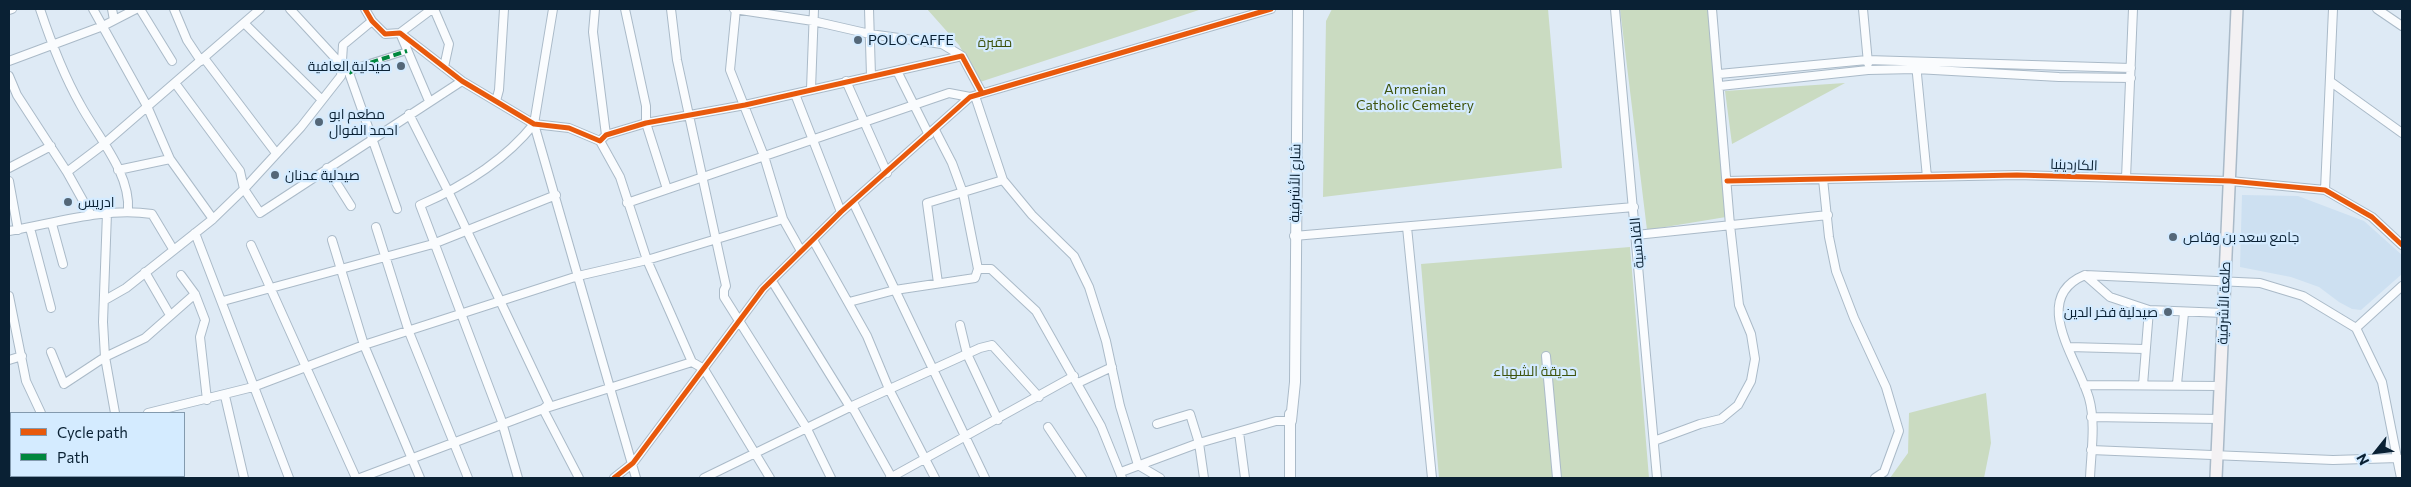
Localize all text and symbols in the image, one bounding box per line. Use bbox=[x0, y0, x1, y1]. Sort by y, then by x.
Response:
place label: POLO CAFFE bbox=[868, 32, 954, 48]
marker: POLO CAFFE bbox=[852, 34, 864, 46]
park label: مقبرة bbox=[978, 34, 1012, 50]
place label: صيدلية العافية bbox=[308, 58, 391, 74]
marker: صيدلية العافية bbox=[395, 60, 407, 72]
park label: Armenian Catholic Cemetery bbox=[1356, 81, 1474, 114]
place label: مطعم ابو احمد الفوال bbox=[329, 106, 398, 138]
marker: مطعم ابو احمد الفوال bbox=[313, 116, 325, 128]
street label: شارع الأشرفية bbox=[1286, 143, 1304, 223]
street label: الكاردينيا bbox=[2050, 156, 2098, 174]
place label: صيدلية عدنان bbox=[285, 167, 360, 183]
marker: صيدلية عدنان bbox=[269, 169, 281, 181]
place label: ادريس bbox=[78, 194, 115, 210]
marker: ادريس bbox=[62, 196, 74, 208]
street label: القادسية bbox=[1626, 217, 1648, 269]
place label: جامع سعد بن وقاص bbox=[2183, 229, 2299, 245]
marker: جامع سعد بن وقاص bbox=[2167, 231, 2179, 243]
street label: طلعة الأشرفية bbox=[2214, 261, 2234, 345]
place label: صيدلية فخر الدين bbox=[2064, 304, 2158, 320]
marker: صيدلية فخر الدين bbox=[2162, 306, 2174, 318]
park label: حديقة الشهباء bbox=[1493, 363, 1577, 379]
legend bbox=[10, 412, 185, 477]
text: Cycle path bbox=[57, 423, 128, 441]
north arrow bbox=[2351, 427, 2401, 477]
text: Path bbox=[57, 448, 89, 466]
text: N bbox=[2352, 451, 2372, 468]

